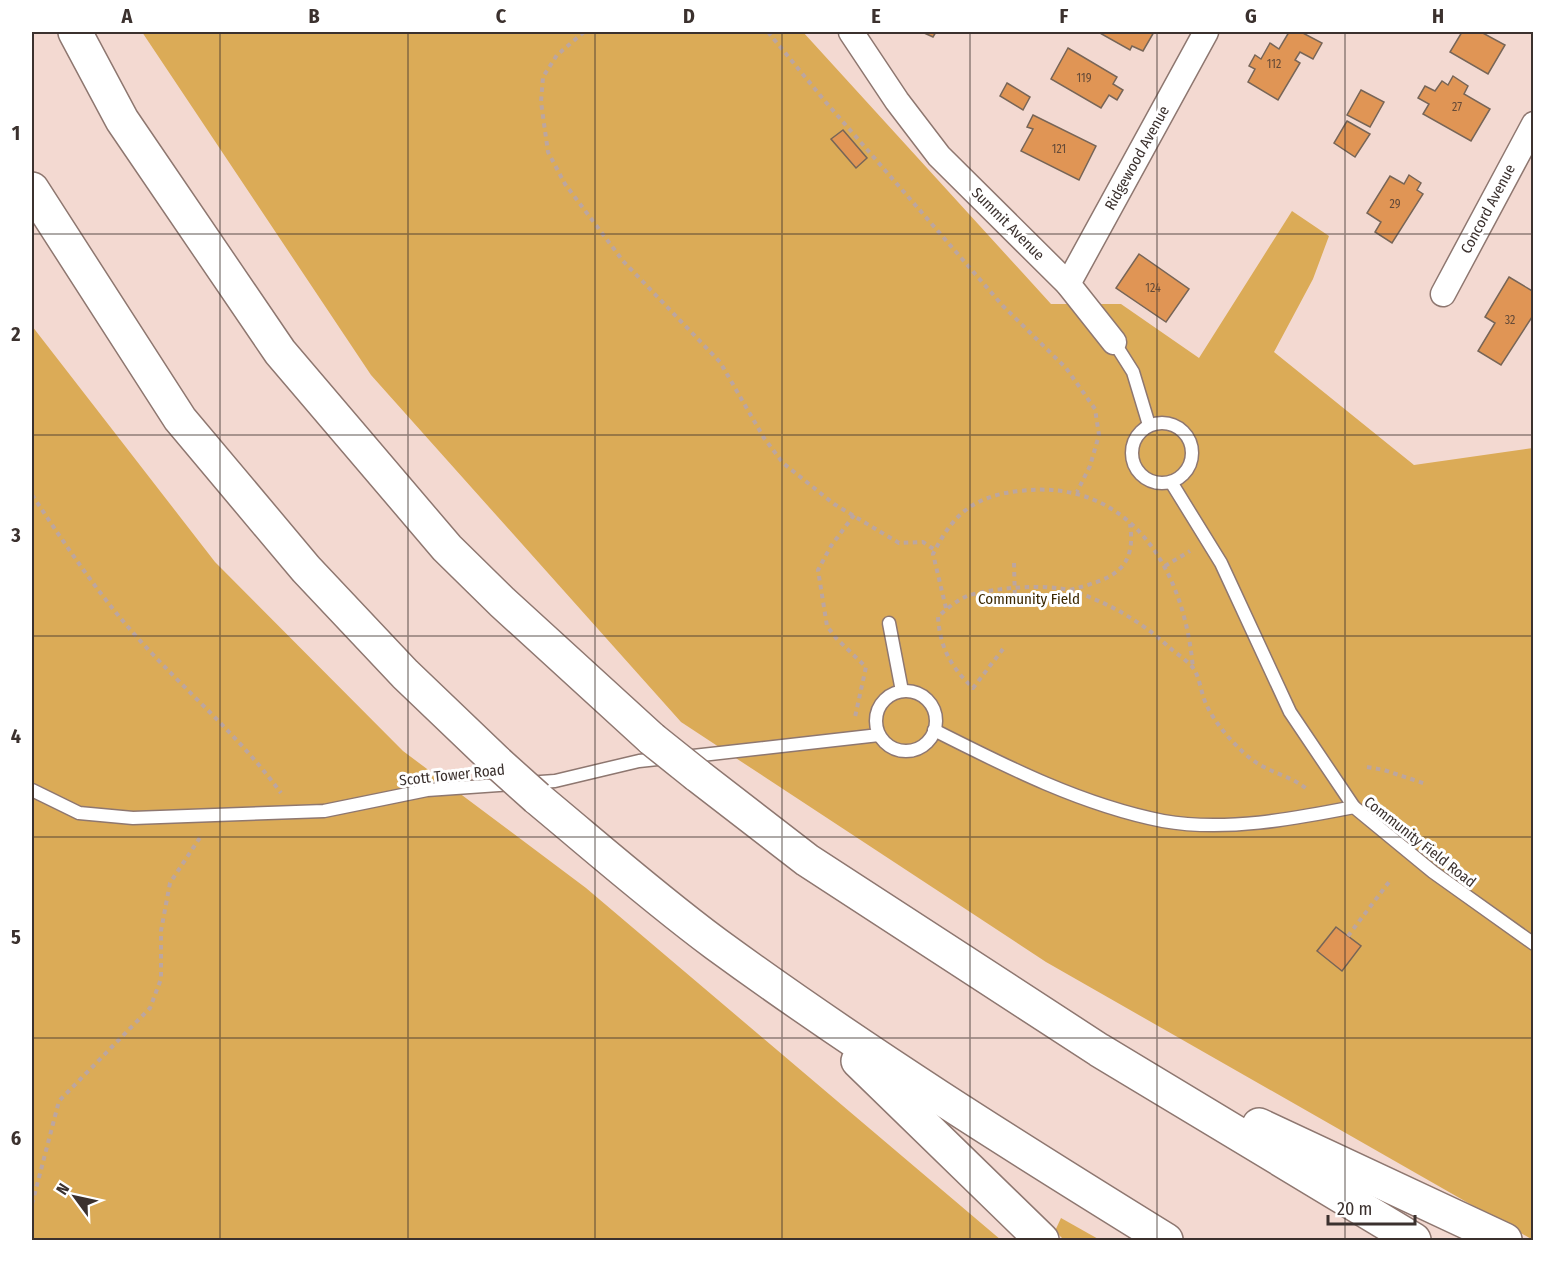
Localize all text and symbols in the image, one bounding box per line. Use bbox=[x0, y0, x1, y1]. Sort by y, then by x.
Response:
text: A bbox=[121, 4, 134, 28]
text: B bbox=[308, 4, 320, 28]
text: C bbox=[496, 4, 507, 28]
text: D bbox=[683, 4, 695, 28]
text: E bbox=[871, 4, 881, 28]
text: F bbox=[1060, 4, 1069, 28]
text: G bbox=[1245, 4, 1257, 28]
text: H bbox=[1432, 4, 1444, 28]
house number: 112 bbox=[1267, 57, 1281, 71]
house number: 119 bbox=[1076, 71, 1092, 85]
house number: 27 bbox=[1452, 100, 1462, 114]
street label: Ridgewood Avenue bbox=[1101, 103, 1173, 213]
text: 1 bbox=[12, 121, 20, 145]
house number: 121 bbox=[1052, 142, 1066, 156]
street label: Concord Avenue bbox=[1457, 161, 1519, 257]
street label: Summit Avenue bbox=[968, 184, 1048, 264]
house number: 29 bbox=[1389, 197, 1401, 211]
house number: 124 bbox=[1145, 281, 1161, 295]
house number: 32 bbox=[1505, 313, 1515, 327]
text: 2 bbox=[10, 322, 21, 346]
text: 3 bbox=[10, 523, 21, 547]
park label: Community Field bbox=[978, 590, 1080, 608]
text: 4 bbox=[11, 724, 21, 748]
street label: Scott Tower Road bbox=[398, 761, 506, 789]
street label: Community Field Road bbox=[1361, 793, 1479, 891]
text: 5 bbox=[11, 925, 21, 949]
text: 6 bbox=[11, 1126, 21, 1150]
north arrow bbox=[45, 1167, 105, 1227]
text: N bbox=[52, 1180, 73, 1198]
scale bar bbox=[1328, 1188, 1415, 1226]
text: 20 m bbox=[1337, 1198, 1372, 1220]

